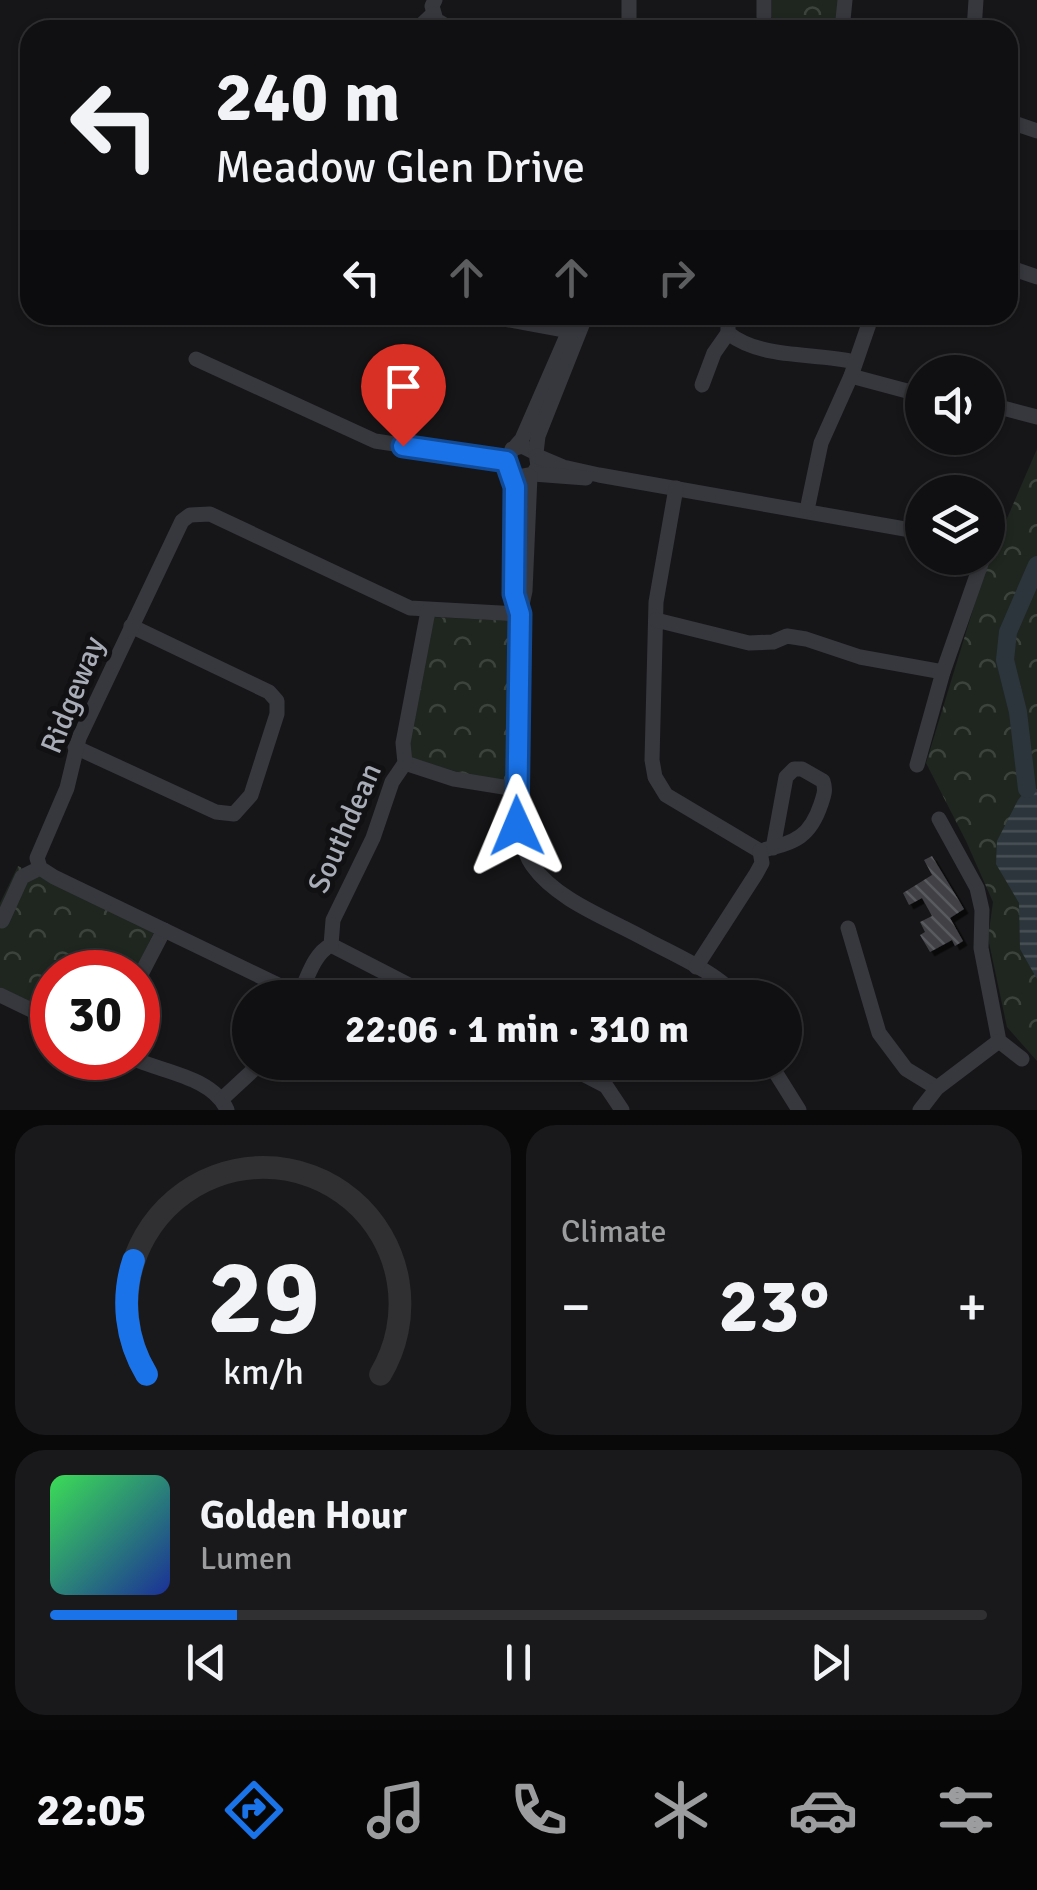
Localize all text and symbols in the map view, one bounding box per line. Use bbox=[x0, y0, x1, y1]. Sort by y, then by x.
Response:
text: 240 m bbox=[215, 54, 400, 140]
icon: left bbox=[50, 60, 180, 190]
text: Meadow Glen Drive bbox=[215, 140, 585, 195]
icon: left bbox=[334, 250, 389, 305]
icon: ahead bbox=[439, 250, 494, 305]
icon: ahead bbox=[544, 250, 599, 305]
icon: right bbox=[649, 250, 704, 305]
pin bbox=[361, 344, 446, 447]
map controls bbox=[905, 355, 1005, 575]
button: sound bbox=[905, 355, 1005, 455]
icon: arrive bbox=[376, 359, 431, 414]
button: layers bbox=[905, 475, 1005, 575]
street label: Ridgeway bbox=[33, 631, 113, 759]
street label: Southdean bbox=[300, 757, 390, 899]
position arrow bbox=[465, 774, 569, 878]
speed limit sign: 30 bbox=[30, 950, 160, 1080]
text: 22:06 · 1 min · 310 m bbox=[345, 1006, 689, 1053]
text: Climate bbox=[561, 1212, 667, 1251]
text: 29 bbox=[207, 1234, 319, 1362]
text: 23° bbox=[719, 1260, 830, 1353]
text: − bbox=[561, 1273, 591, 1341]
text: + bbox=[957, 1273, 987, 1341]
text: km/h bbox=[223, 1350, 303, 1394]
text: Golden Hour bbox=[200, 1492, 407, 1539]
text: Lumen bbox=[200, 1539, 292, 1578]
icon: previous bbox=[179, 1635, 234, 1690]
icon: pause bbox=[491, 1635, 546, 1690]
icon: next bbox=[803, 1635, 858, 1690]
icon: directions bbox=[219, 1775, 289, 1845]
icon: music bbox=[361, 1775, 431, 1845]
icon: phone bbox=[504, 1775, 574, 1845]
icon: climate bbox=[646, 1775, 716, 1845]
icon: car bbox=[788, 1775, 858, 1845]
icon: filters bbox=[931, 1775, 1001, 1845]
text: 22:05 bbox=[36, 1783, 147, 1838]

